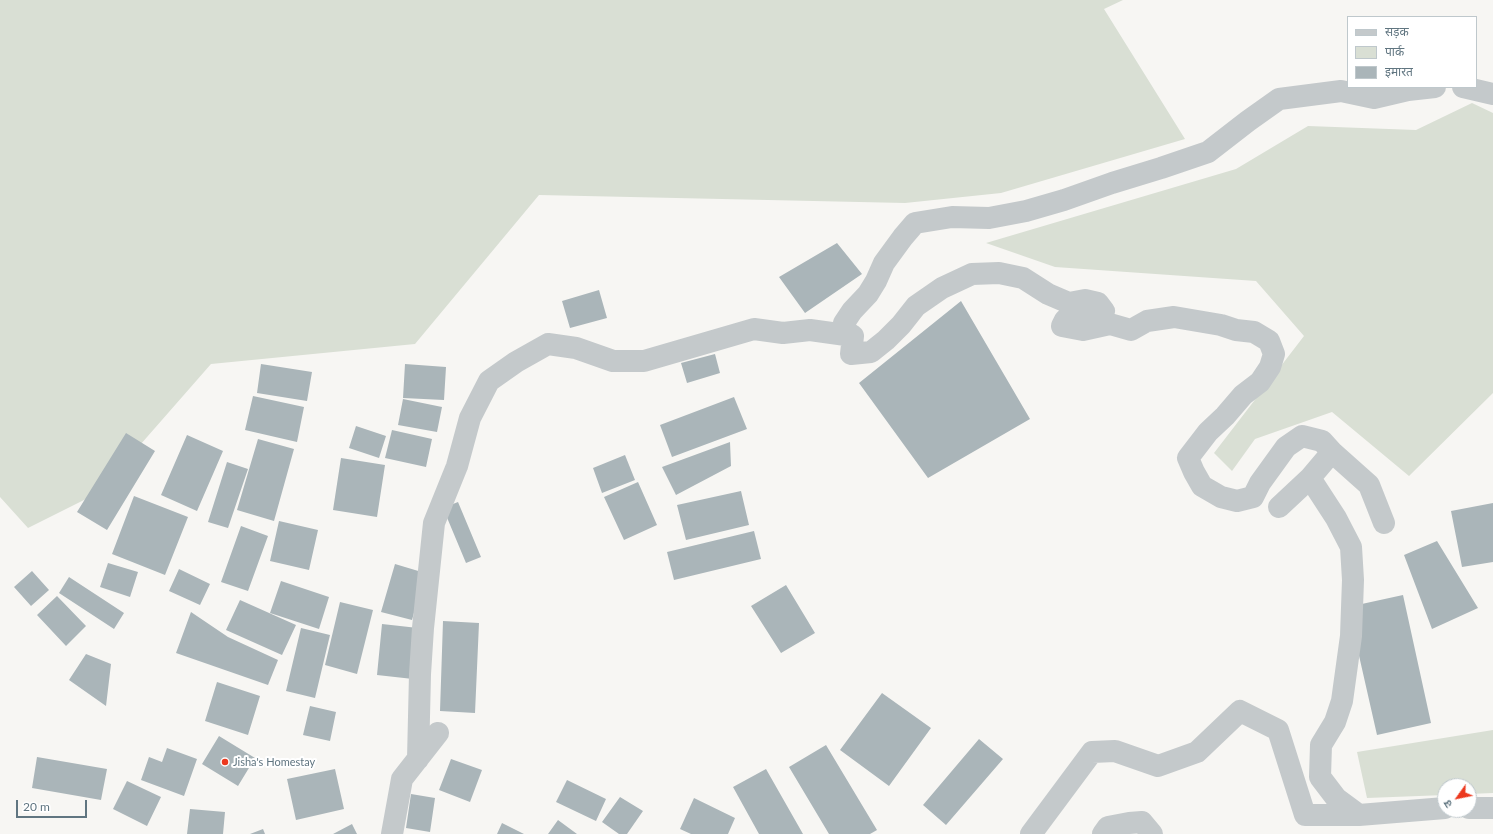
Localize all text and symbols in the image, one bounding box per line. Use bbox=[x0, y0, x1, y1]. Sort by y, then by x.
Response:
legend bbox=[1347, 16, 1477, 88]
text: सड़क bbox=[1385, 24, 1409, 39]
text: पार्क bbox=[1385, 44, 1404, 59]
text: इमारत bbox=[1385, 64, 1413, 79]
place label: Jisha's Homestay bbox=[233, 755, 315, 769]
marker: Jisha's Homestay bbox=[220, 757, 230, 767]
north arrow bbox=[1437, 778, 1477, 818]
scale bar bbox=[18, 792, 89, 818]
text: उ bbox=[1440, 798, 1455, 811]
text: 20 m bbox=[23, 799, 50, 814]

